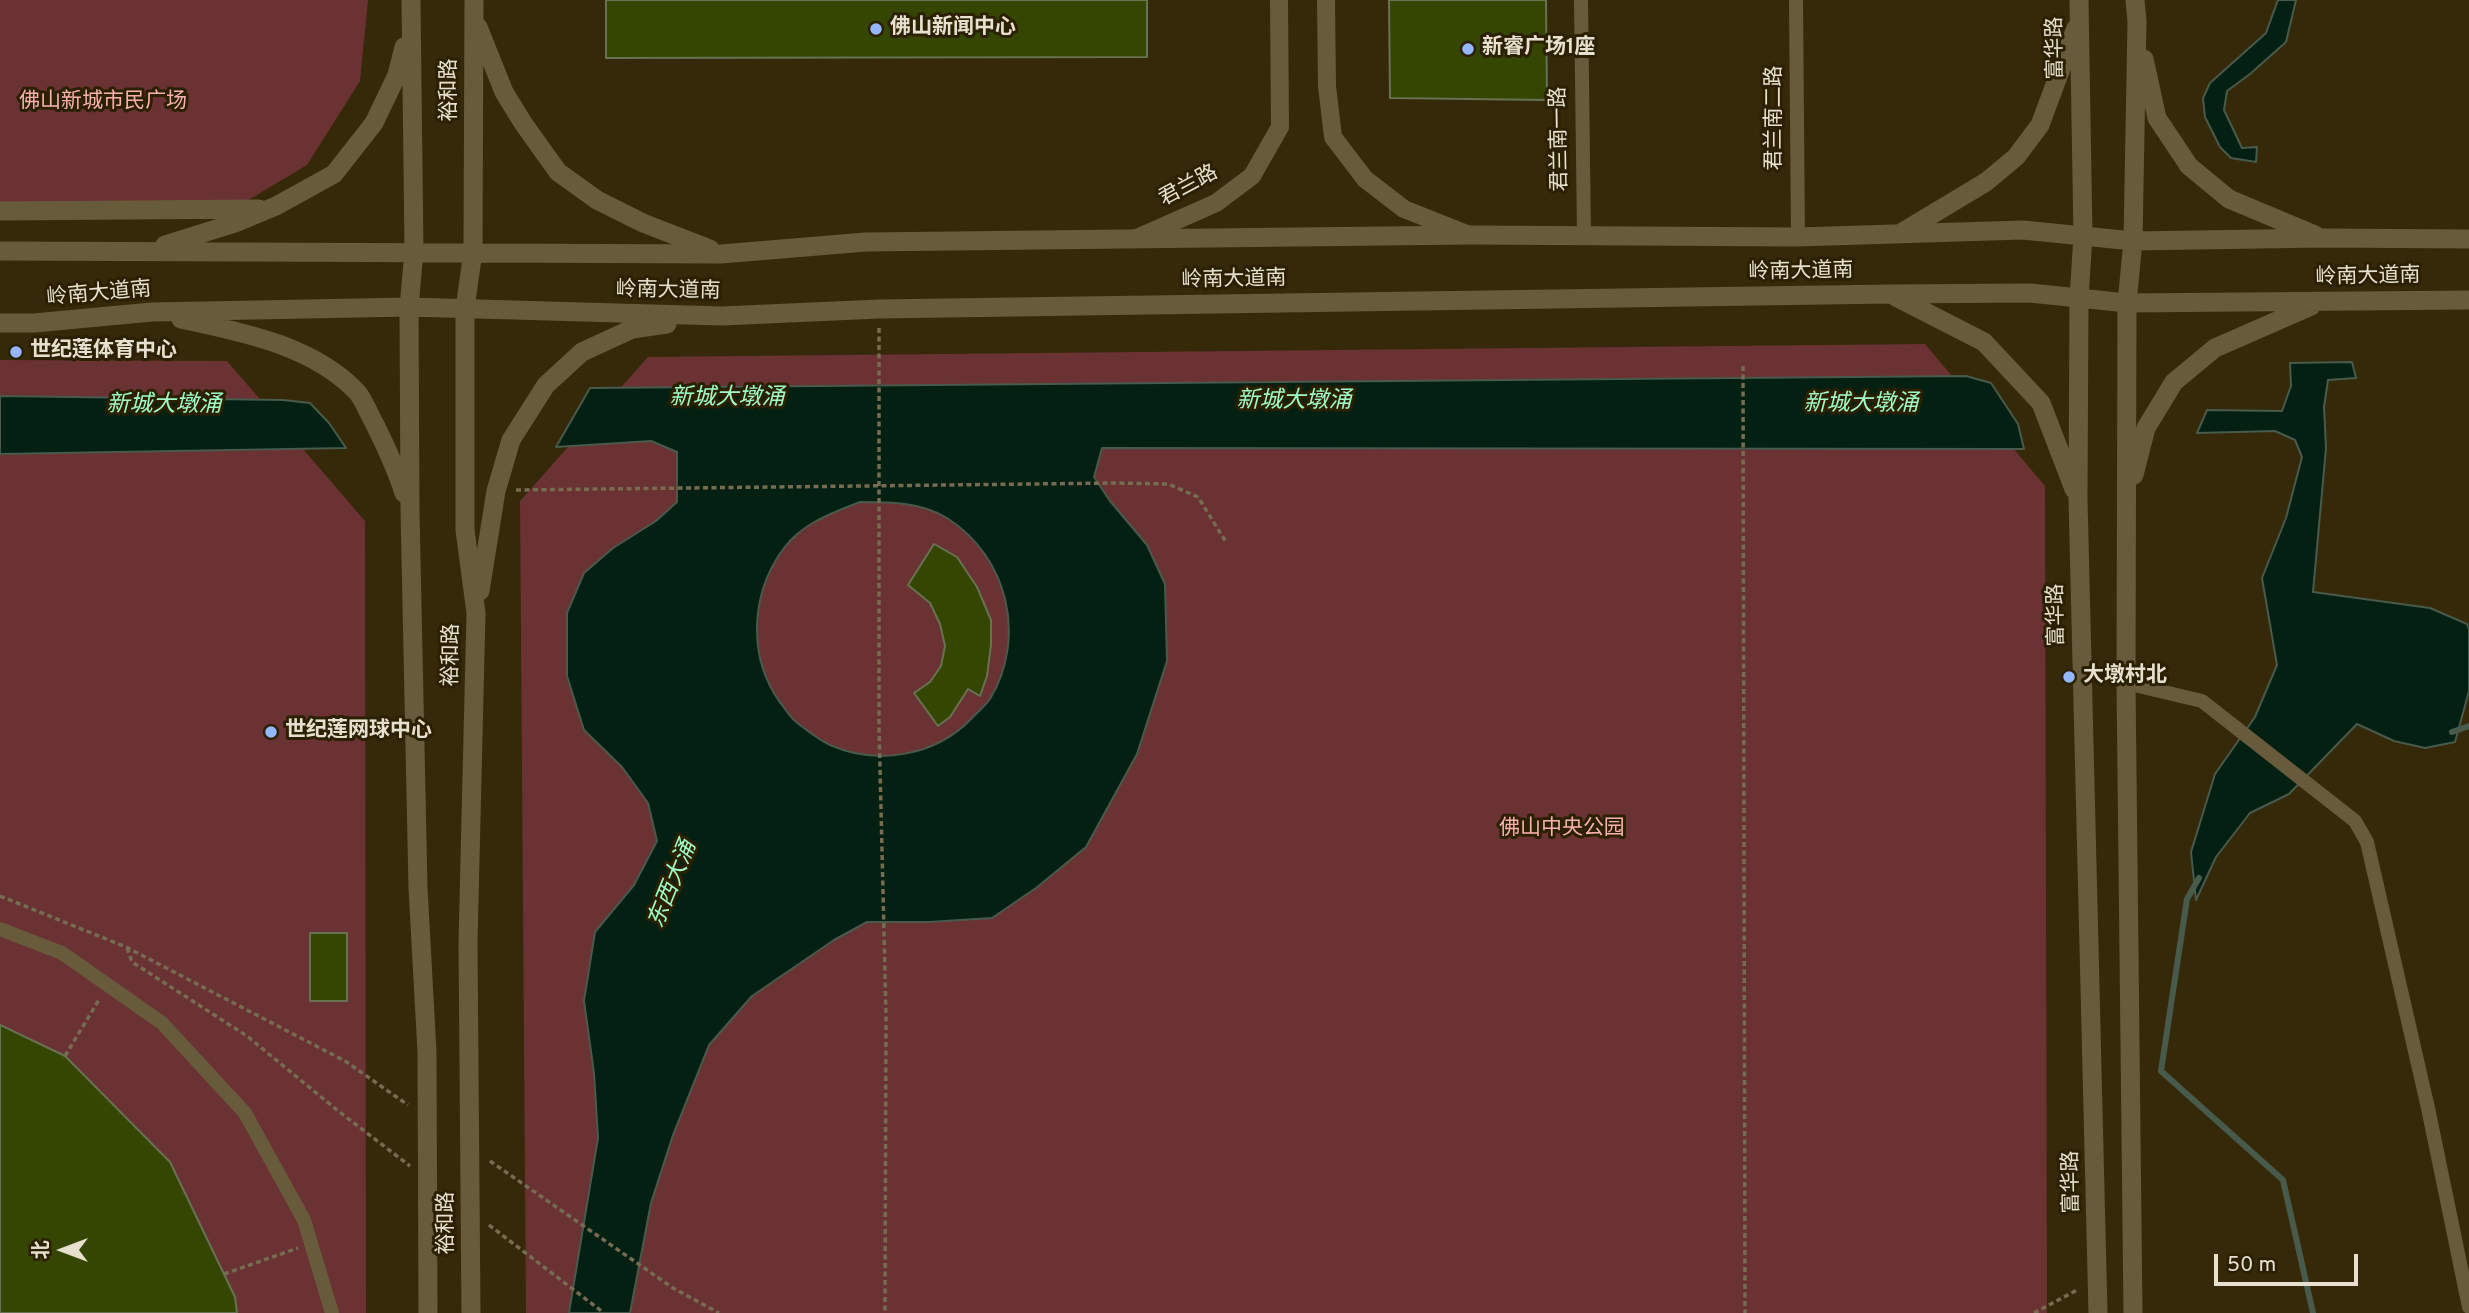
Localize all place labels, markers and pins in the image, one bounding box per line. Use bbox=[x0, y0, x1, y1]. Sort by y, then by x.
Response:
place label: 佛山新闻中心 bbox=[890, 16, 1016, 42]
marker: 佛山新闻中心 bbox=[868, 21, 884, 37]
place label: 新睿广场1座 bbox=[1482, 36, 1595, 62]
marker: 新睿广场1座 bbox=[1460, 41, 1476, 57]
place label: 世纪莲体育中心 bbox=[30, 339, 177, 365]
marker: 世纪莲体育中心 bbox=[8, 344, 24, 360]
place label: 大墩村北 bbox=[2083, 664, 2167, 690]
marker: 大墩村北 bbox=[2061, 669, 2077, 685]
place label: 世纪莲网球中心 bbox=[285, 719, 432, 745]
marker: 世纪莲网球中心 bbox=[263, 724, 279, 740]

